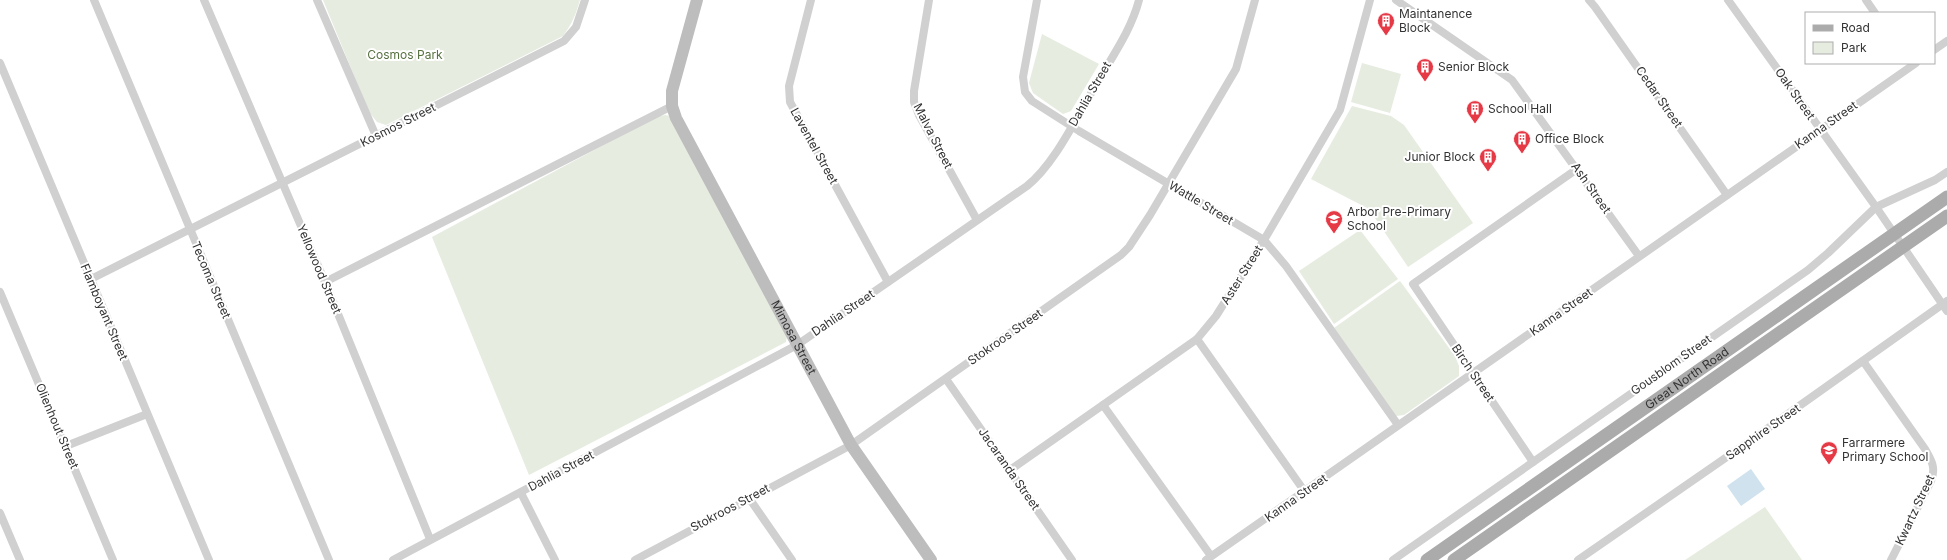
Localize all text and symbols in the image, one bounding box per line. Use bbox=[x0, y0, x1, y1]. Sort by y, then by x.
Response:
place label: Maintanence Block bbox=[1399, 6, 1472, 35]
building icon: Maintanence Block bbox=[1376, 11, 1396, 36]
legend bbox=[1805, 12, 1935, 64]
text: Road bbox=[1841, 20, 1870, 35]
text: Park bbox=[1841, 40, 1867, 55]
park label: Cosmos Park bbox=[367, 47, 443, 62]
building icon: Senior Block bbox=[1415, 57, 1435, 82]
street label: Dahlia Street bbox=[1065, 59, 1114, 129]
place label: Senior Block bbox=[1438, 59, 1510, 74]
street label: Cedar Street bbox=[1633, 63, 1686, 130]
street label: Oak Street bbox=[1772, 65, 1819, 123]
street label: Kanna Street bbox=[1792, 97, 1860, 152]
street label: Kosmos Street bbox=[358, 99, 438, 150]
building icon: School Hall bbox=[1465, 99, 1485, 124]
street label: Malva Street bbox=[911, 101, 956, 171]
place label: School Hall bbox=[1488, 101, 1552, 116]
street label: Laventel Street bbox=[787, 105, 842, 187]
building icon: Office Block bbox=[1512, 129, 1532, 154]
place label: Office Block bbox=[1535, 131, 1605, 146]
building icon: Junior Block bbox=[1478, 147, 1498, 172]
place label: Junior Block bbox=[1405, 149, 1475, 164]
street label: Ash Street bbox=[1568, 159, 1614, 216]
street label: Wattle Street bbox=[1166, 177, 1236, 228]
place label: Arbor Pre-Primary School bbox=[1347, 204, 1451, 233]
school or university icon: Arbor Pre-Primary School bbox=[1324, 209, 1344, 234]
street label: Yellowood Street bbox=[294, 222, 345, 316]
street label: Tecoma Street bbox=[188, 239, 234, 321]
street label: Aster Street bbox=[1217, 242, 1266, 307]
street label: Flamboyant Street bbox=[77, 261, 132, 362]
street label: Kanna Street bbox=[1527, 284, 1595, 339]
street label: Dahlia Street bbox=[809, 286, 877, 339]
street label: Mimosa Street bbox=[768, 298, 820, 377]
street label: Stokroos Street bbox=[965, 305, 1045, 368]
street label: Gousblom Street bbox=[1628, 331, 1714, 398]
street label: Birch Street bbox=[1449, 341, 1498, 404]
street label: Great North Road bbox=[1642, 344, 1731, 413]
street label: Olienhout Street bbox=[33, 381, 82, 471]
street label: Sapphire Street bbox=[1722, 400, 1803, 463]
street label: Jacaranda Street bbox=[975, 425, 1043, 513]
place label: Farrarmere Primary School bbox=[1842, 435, 1928, 464]
school or university icon: Farrarmere Primary School bbox=[1819, 440, 1839, 465]
street label: Dahlia Street bbox=[525, 447, 596, 494]
street label: Kanna Street bbox=[1262, 470, 1330, 525]
street label: Kwartz Street bbox=[1892, 472, 1938, 548]
street label: Stokroos Street bbox=[688, 480, 772, 535]

